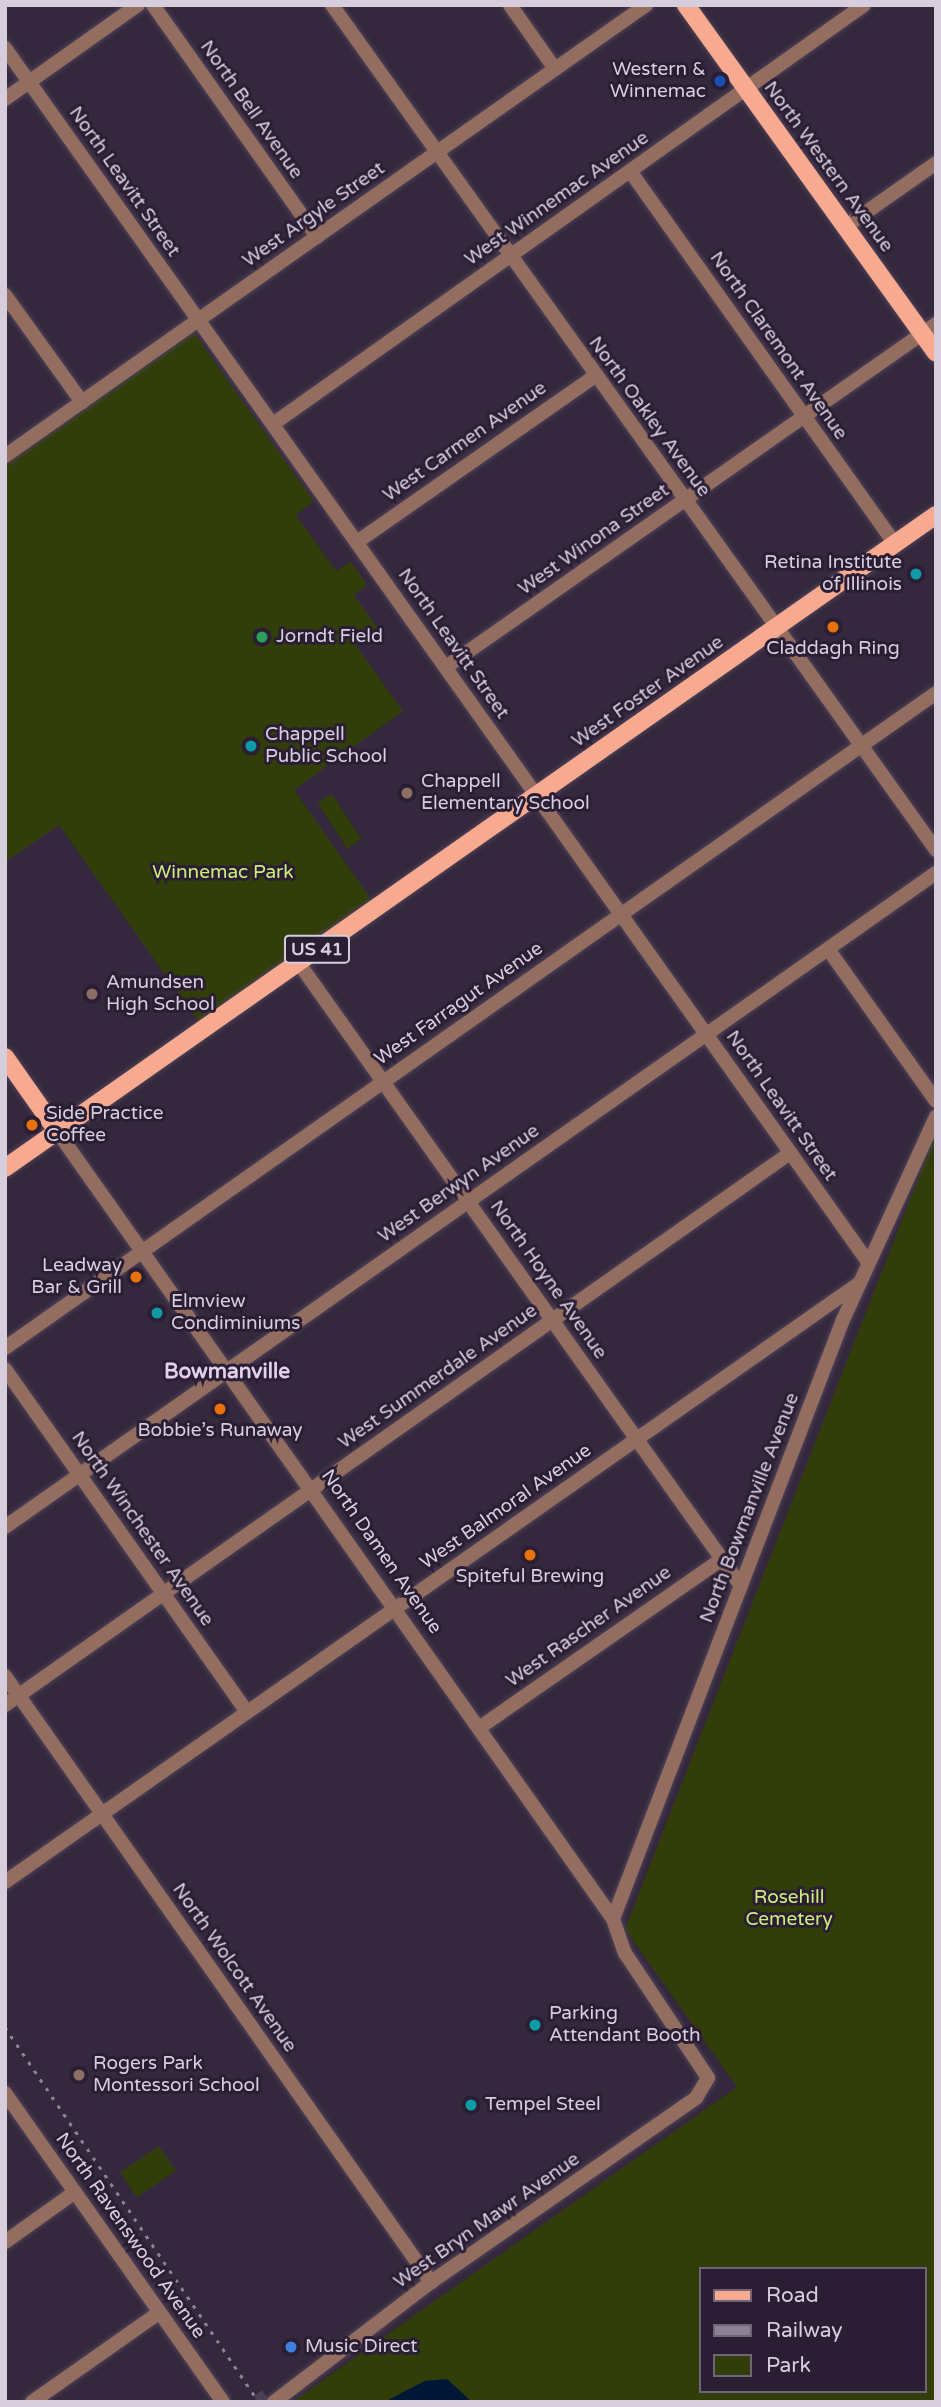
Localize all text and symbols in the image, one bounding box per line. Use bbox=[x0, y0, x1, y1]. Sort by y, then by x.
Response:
street label: North Bell Avenue bbox=[195, 36, 307, 184]
place label: Western & Winnemac bbox=[610, 59, 706, 103]
marker: Western & Winnemac bbox=[712, 73, 728, 89]
street label: North Western Avenue bbox=[758, 77, 898, 257]
street label: North Leavitt Street bbox=[64, 102, 184, 262]
street label: West Winnemac Avenue bbox=[461, 127, 653, 271]
street label: West Argyle Street bbox=[239, 157, 389, 273]
street label: North Claremont Avenue bbox=[704, 248, 852, 444]
street label: North Oakley Avenue bbox=[583, 332, 715, 502]
street label: West Carmen Avenue bbox=[379, 377, 551, 507]
street label: West Winona Street bbox=[514, 479, 674, 601]
place label: Retina Institute of Illinois bbox=[764, 552, 902, 596]
street label: North Leavitt Street bbox=[393, 564, 513, 724]
marker: Retina Institute of Illinois bbox=[908, 566, 924, 582]
marker: Claddagh Ring bbox=[825, 619, 841, 635]
place label: Jorndt Field bbox=[276, 626, 383, 648]
marker: Jorndt Field bbox=[254, 629, 270, 645]
street label: West Foster Avenue bbox=[568, 631, 728, 753]
place label: Claddagh Ring bbox=[766, 638, 900, 660]
place label: Chappell Public School bbox=[265, 724, 387, 768]
marker: Chappell Public School bbox=[243, 738, 259, 754]
place label: Chappell Elementary School bbox=[421, 771, 590, 815]
marker: Chappell Elementary School bbox=[399, 785, 415, 801]
park label: Winnemac Park bbox=[152, 862, 294, 884]
road number: US 41 bbox=[284, 934, 350, 964]
street label: West Farragut Avenue bbox=[370, 937, 548, 1071]
place label: Amundsen High School bbox=[106, 972, 215, 1016]
marker: Amundsen High School bbox=[84, 986, 100, 1002]
street label: North Leavitt Street bbox=[721, 1026, 841, 1186]
place label: Side Practice Coffee bbox=[46, 1103, 163, 1147]
marker: Side Practice Coffee bbox=[24, 1117, 40, 1133]
street label: West Berwyn Avenue bbox=[374, 1120, 544, 1248]
street label: North Hoyne Avenue bbox=[485, 1196, 611, 1364]
place label: Leadway Bar & Grill bbox=[31, 1255, 122, 1299]
marker: Leadway Bar & Grill bbox=[128, 1269, 144, 1285]
place label: Elmview Condiminiums bbox=[171, 1291, 300, 1335]
street label: West Summerdale Avenue bbox=[334, 1300, 542, 1454]
marker: Elmview Condiminiums bbox=[149, 1305, 165, 1321]
district label: Bowmanville bbox=[164, 1359, 290, 1385]
street label: North Bowmanville Avenue bbox=[696, 1390, 804, 1626]
marker: Bobbie’s Runaway bbox=[212, 1401, 228, 1417]
place label: Bobbie’s Runaway bbox=[138, 1420, 302, 1442]
street label: North Winchester Avenue bbox=[66, 1427, 218, 1631]
street label: West Balmoral Avenue bbox=[416, 1439, 596, 1575]
street label: North Damen Avenue bbox=[316, 1466, 446, 1638]
marker: Spiteful Brewing bbox=[522, 1547, 538, 1563]
street label: West Rascher Avenue bbox=[502, 1561, 676, 1693]
place label: Spiteful Brewing bbox=[456, 1566, 604, 1588]
street label: North Wolcott Avenue bbox=[167, 1879, 301, 2057]
park label: Rosehill Cemetery bbox=[745, 1887, 833, 1931]
place label: Parking Attendant Booth bbox=[549, 2003, 701, 2047]
marker: Parking Attendant Booth bbox=[527, 2017, 543, 2033]
place label: Rogers Park Montessori School bbox=[93, 2053, 260, 2097]
marker: Rogers Park Montessori School bbox=[71, 2067, 87, 2083]
place label: Tempel Steel bbox=[485, 2094, 601, 2116]
marker: Tempel Steel bbox=[463, 2097, 479, 2113]
street label: North Ravenswood Avenue bbox=[50, 2129, 210, 2343]
street label: West Bryn Mawr Avenue bbox=[390, 2148, 584, 2294]
legend bbox=[699, 2267, 927, 2393]
text: Road bbox=[766, 2283, 819, 2308]
text: Railway bbox=[766, 2318, 843, 2343]
place label: Music Direct bbox=[305, 2336, 418, 2358]
marker: Music Direct bbox=[283, 2339, 299, 2355]
text: Park bbox=[766, 2353, 811, 2378]

